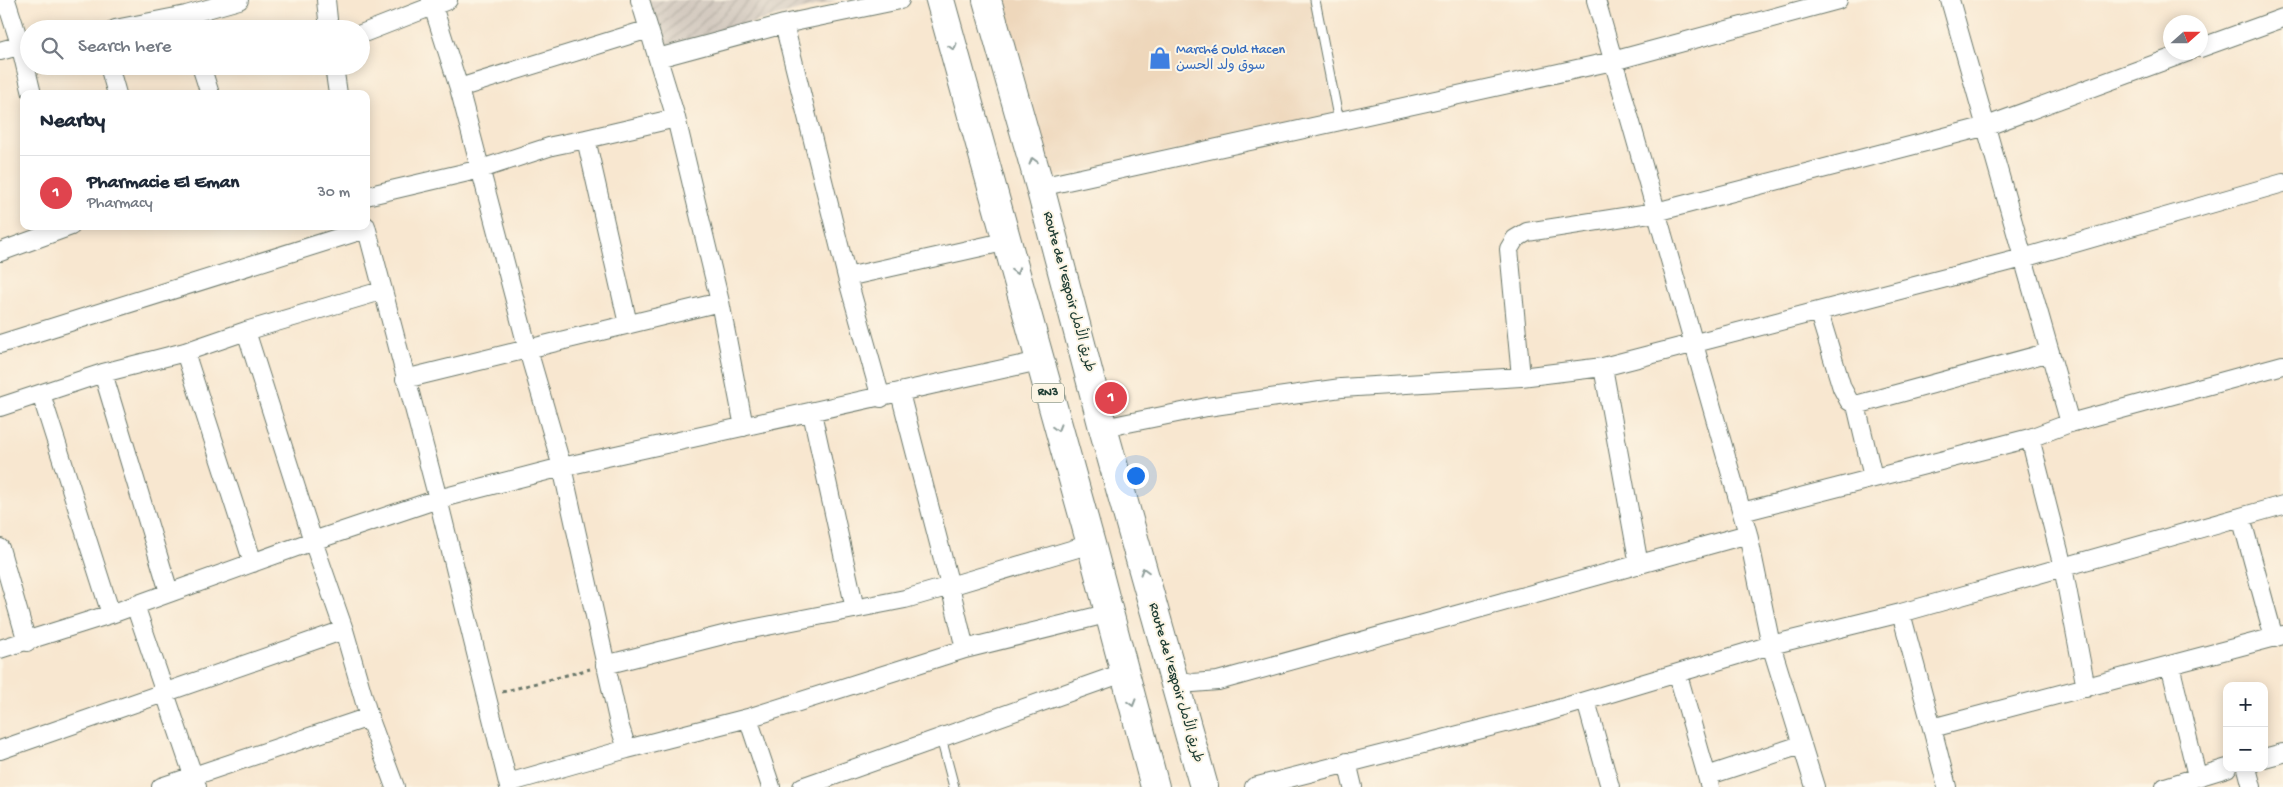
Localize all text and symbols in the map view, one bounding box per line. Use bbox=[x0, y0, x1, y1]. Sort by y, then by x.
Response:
north arrow bbox=[2163, 15, 2208, 60]
search box bbox=[20, 20, 370, 75]
icon: search bbox=[38, 34, 66, 62]
text: Search here bbox=[78, 36, 172, 59]
one-way arrow bbox=[948, 42, 958, 50]
place label: Marché Ould Hacen سوق ولد الحسن bbox=[1176, 42, 1286, 75]
shop icon: Marché Ould Hacen سوق ولد الحسن bbox=[1147, 45, 1173, 71]
text: Nearby bbox=[40, 110, 105, 135]
one-way arrow bbox=[1028, 158, 1038, 166]
text: Pharmacie El Eman bbox=[87, 172, 239, 195]
text: 1 bbox=[53, 184, 59, 203]
text: 30 m bbox=[317, 184, 350, 203]
text: Pharmacy bbox=[87, 195, 153, 214]
street label: Route de l’Espoir طريق الأمل bbox=[1038, 209, 1101, 374]
one-way arrow bbox=[1010, 266, 1020, 274]
pin: 1 bbox=[1095, 379, 1127, 417]
road number: RN3 bbox=[1032, 383, 1064, 402]
one-way arrow bbox=[1051, 423, 1062, 432]
your location bbox=[1123, 463, 1149, 489]
one-way arrow bbox=[1139, 568, 1149, 576]
street label: Route de l’Espoir طريق الأمل bbox=[1144, 600, 1209, 765]
map controls bbox=[2223, 682, 2268, 772]
button: + bbox=[2223, 682, 2268, 727]
one-way arrow bbox=[1126, 698, 1136, 706]
button: − bbox=[2223, 727, 2268, 772]

